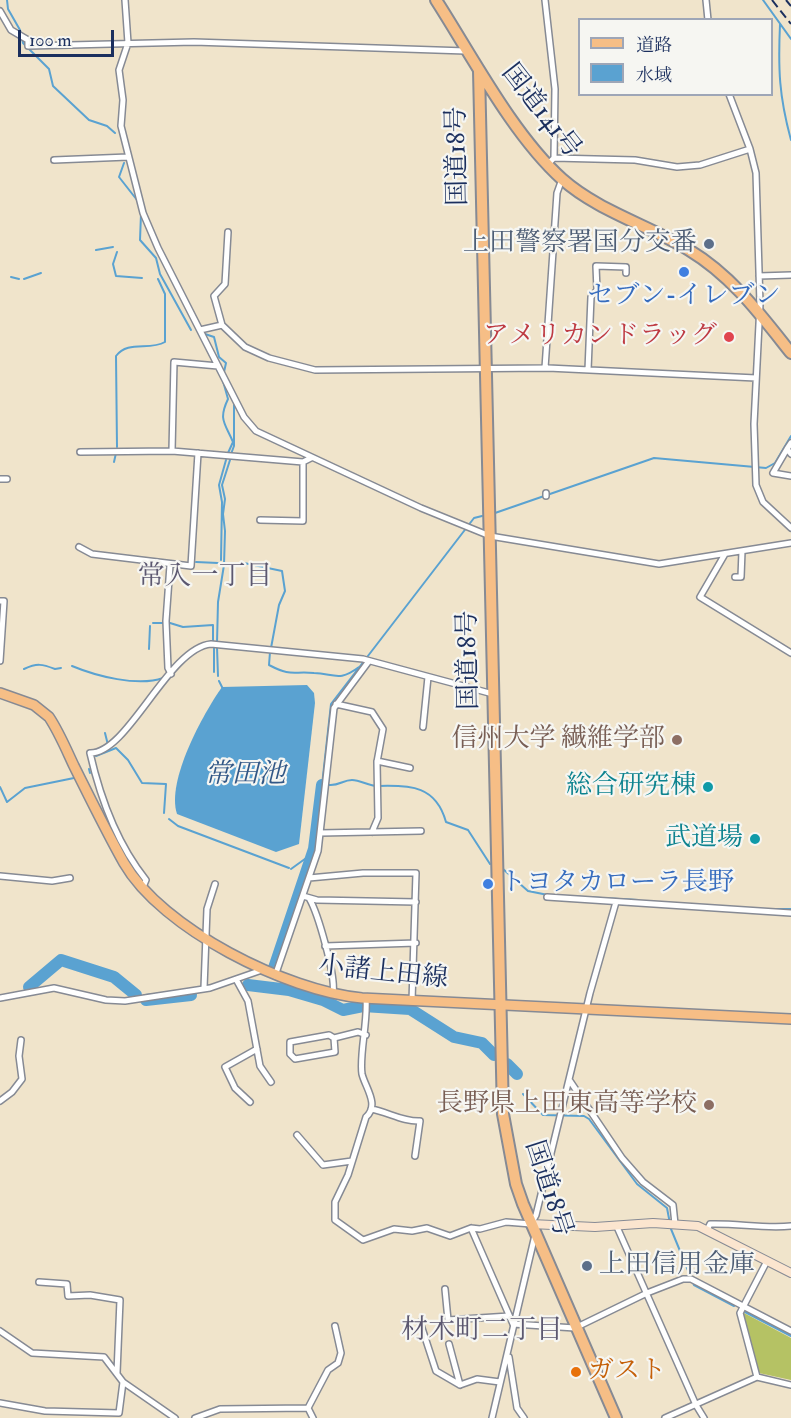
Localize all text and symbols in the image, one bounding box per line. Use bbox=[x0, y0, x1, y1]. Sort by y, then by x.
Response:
scale bar bbox=[21, 18, 117, 56]
legend bbox=[578, 18, 773, 96]
text: 100 m bbox=[29, 29, 72, 52]
text: 道路 bbox=[636, 34, 672, 57]
street label: 国道141号 bbox=[494, 59, 586, 165]
text: 水域 bbox=[636, 64, 672, 87]
street label: 国道18号 bbox=[443, 106, 475, 206]
place label: 上田警察署国分交番 bbox=[463, 228, 697, 260]
marker: 上田警察署国分交番 bbox=[702, 237, 716, 251]
marker: セブン-イレブン bbox=[677, 265, 691, 279]
place label: セブン-イレブン bbox=[588, 281, 780, 313]
place label: アメリカンドラッグ bbox=[483, 321, 717, 353]
marker: アメリカンドラッグ bbox=[722, 330, 736, 344]
district label: 常入一丁目 bbox=[138, 562, 272, 594]
street label: 国道18号 bbox=[454, 610, 486, 710]
place label: 信州大学 繊維学部 bbox=[452, 724, 665, 756]
marker: 信州大学 繊維学部 bbox=[670, 733, 684, 747]
water label: 常田池 bbox=[205, 760, 285, 792]
place label: 総合研究棟 bbox=[566, 771, 696, 803]
marker: 総合研究棟 bbox=[701, 780, 715, 794]
place label: 武道場 bbox=[665, 823, 743, 855]
marker: 武道場 bbox=[748, 832, 762, 846]
place label: トヨタカローラ長野 bbox=[500, 868, 734, 900]
marker: トヨタカローラ長野 bbox=[481, 877, 495, 891]
street label: 小諸上田線 bbox=[317, 952, 449, 996]
place label: 長野県上田東高等学校 bbox=[437, 1089, 697, 1121]
marker: 長野県上田東高等学校 bbox=[702, 1098, 716, 1112]
street label: 国道18号 bbox=[517, 1137, 577, 1241]
place label: 上田信用金庫 bbox=[599, 1250, 755, 1282]
marker: 上田信用金庫 bbox=[580, 1259, 594, 1273]
district label: 材木町二丁目 bbox=[401, 1316, 563, 1348]
place label: ガスト bbox=[588, 1356, 666, 1388]
marker: ガスト bbox=[569, 1365, 583, 1379]

